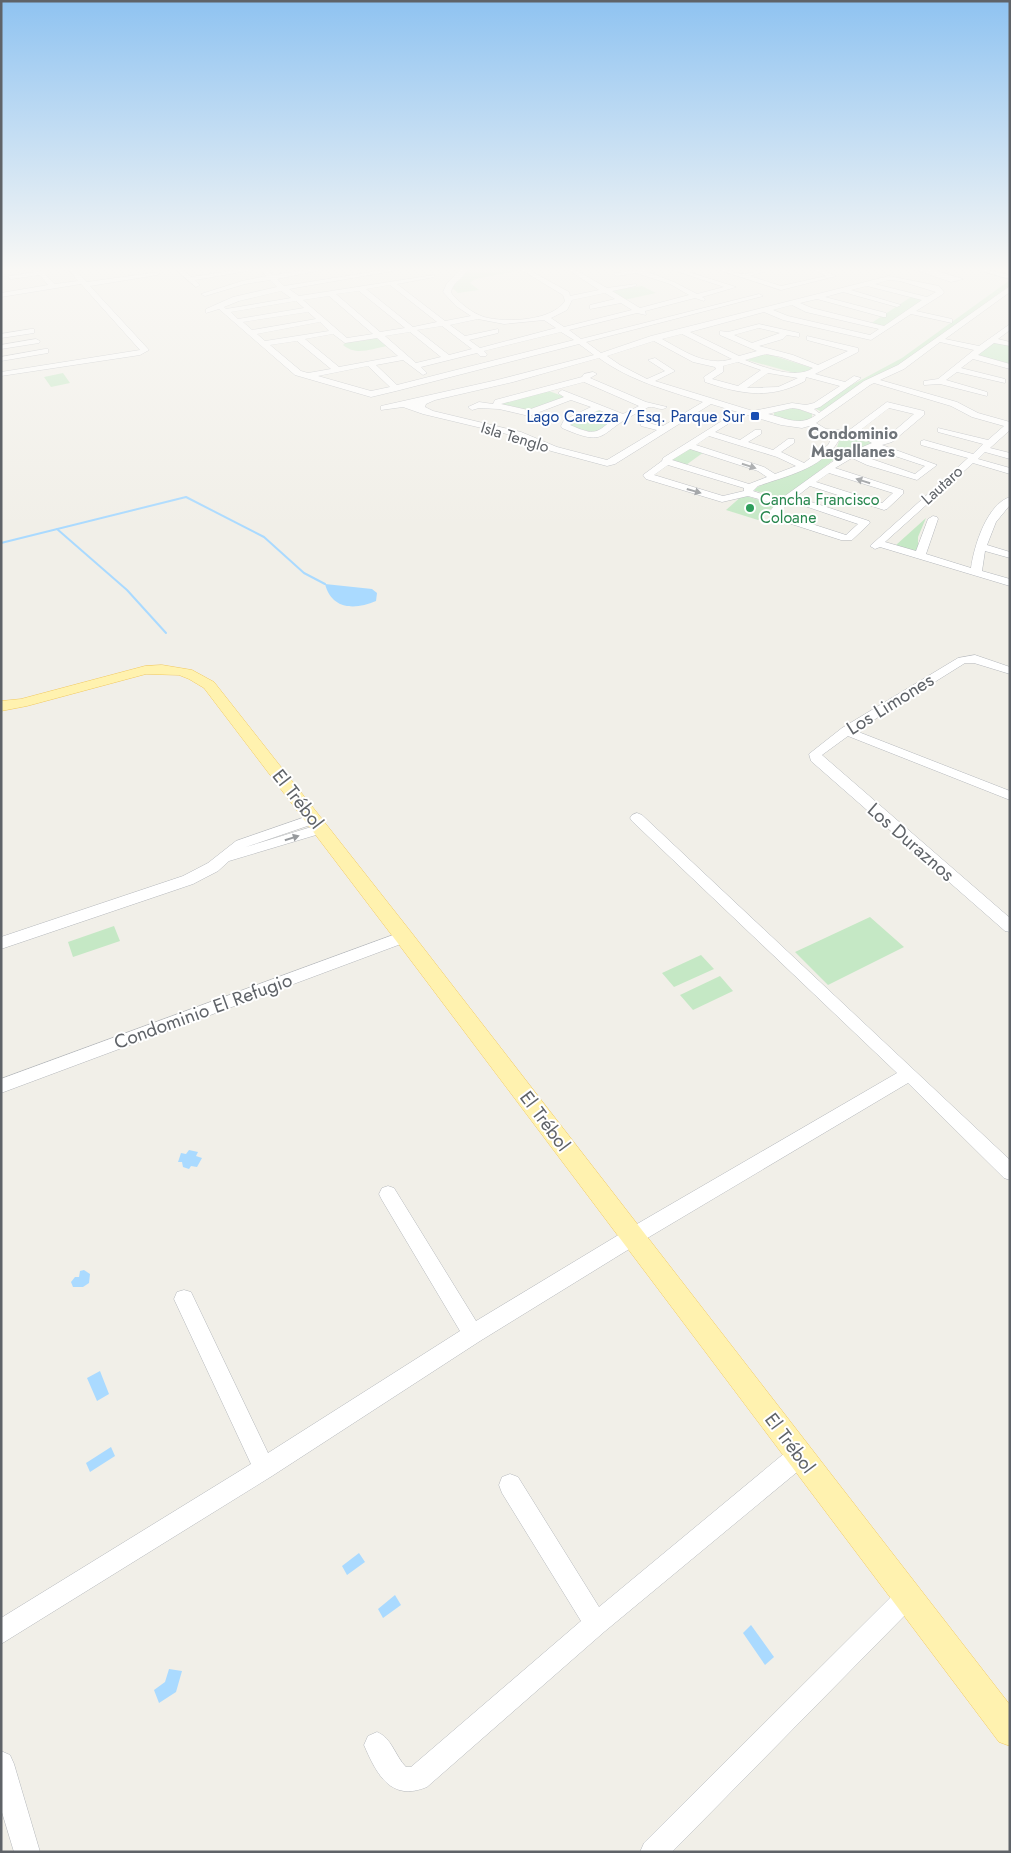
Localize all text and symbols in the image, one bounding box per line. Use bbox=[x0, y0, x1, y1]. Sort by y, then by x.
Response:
place label: Lago Carezza / Esq. Parque Sur bbox=[526, 405, 746, 428]
marker: Lago Carezza / Esq. Parque Sur bbox=[749, 410, 761, 422]
street label: Isla Tenglo bbox=[478, 416, 552, 458]
district label: Condominio Magallanes bbox=[808, 422, 898, 463]
street label: Lautaro bbox=[916, 460, 968, 510]
one-way arrow bbox=[742, 462, 757, 470]
one-way arrow bbox=[856, 476, 871, 484]
one-way arrow bbox=[686, 487, 701, 495]
place label: Cancha Francisco Coloane bbox=[760, 488, 880, 529]
marker: Cancha Francisco Coloane bbox=[744, 502, 756, 514]
street label: Los Limones bbox=[841, 666, 939, 742]
street label: El Trébol bbox=[266, 763, 330, 835]
street label: Los Duraznos bbox=[862, 797, 961, 888]
one-way arrow bbox=[285, 834, 300, 842]
street label: Condominio El Refugio bbox=[110, 966, 296, 1056]
street label: El Trébol bbox=[513, 1085, 577, 1157]
street label: El Trébol bbox=[758, 1407, 822, 1479]

